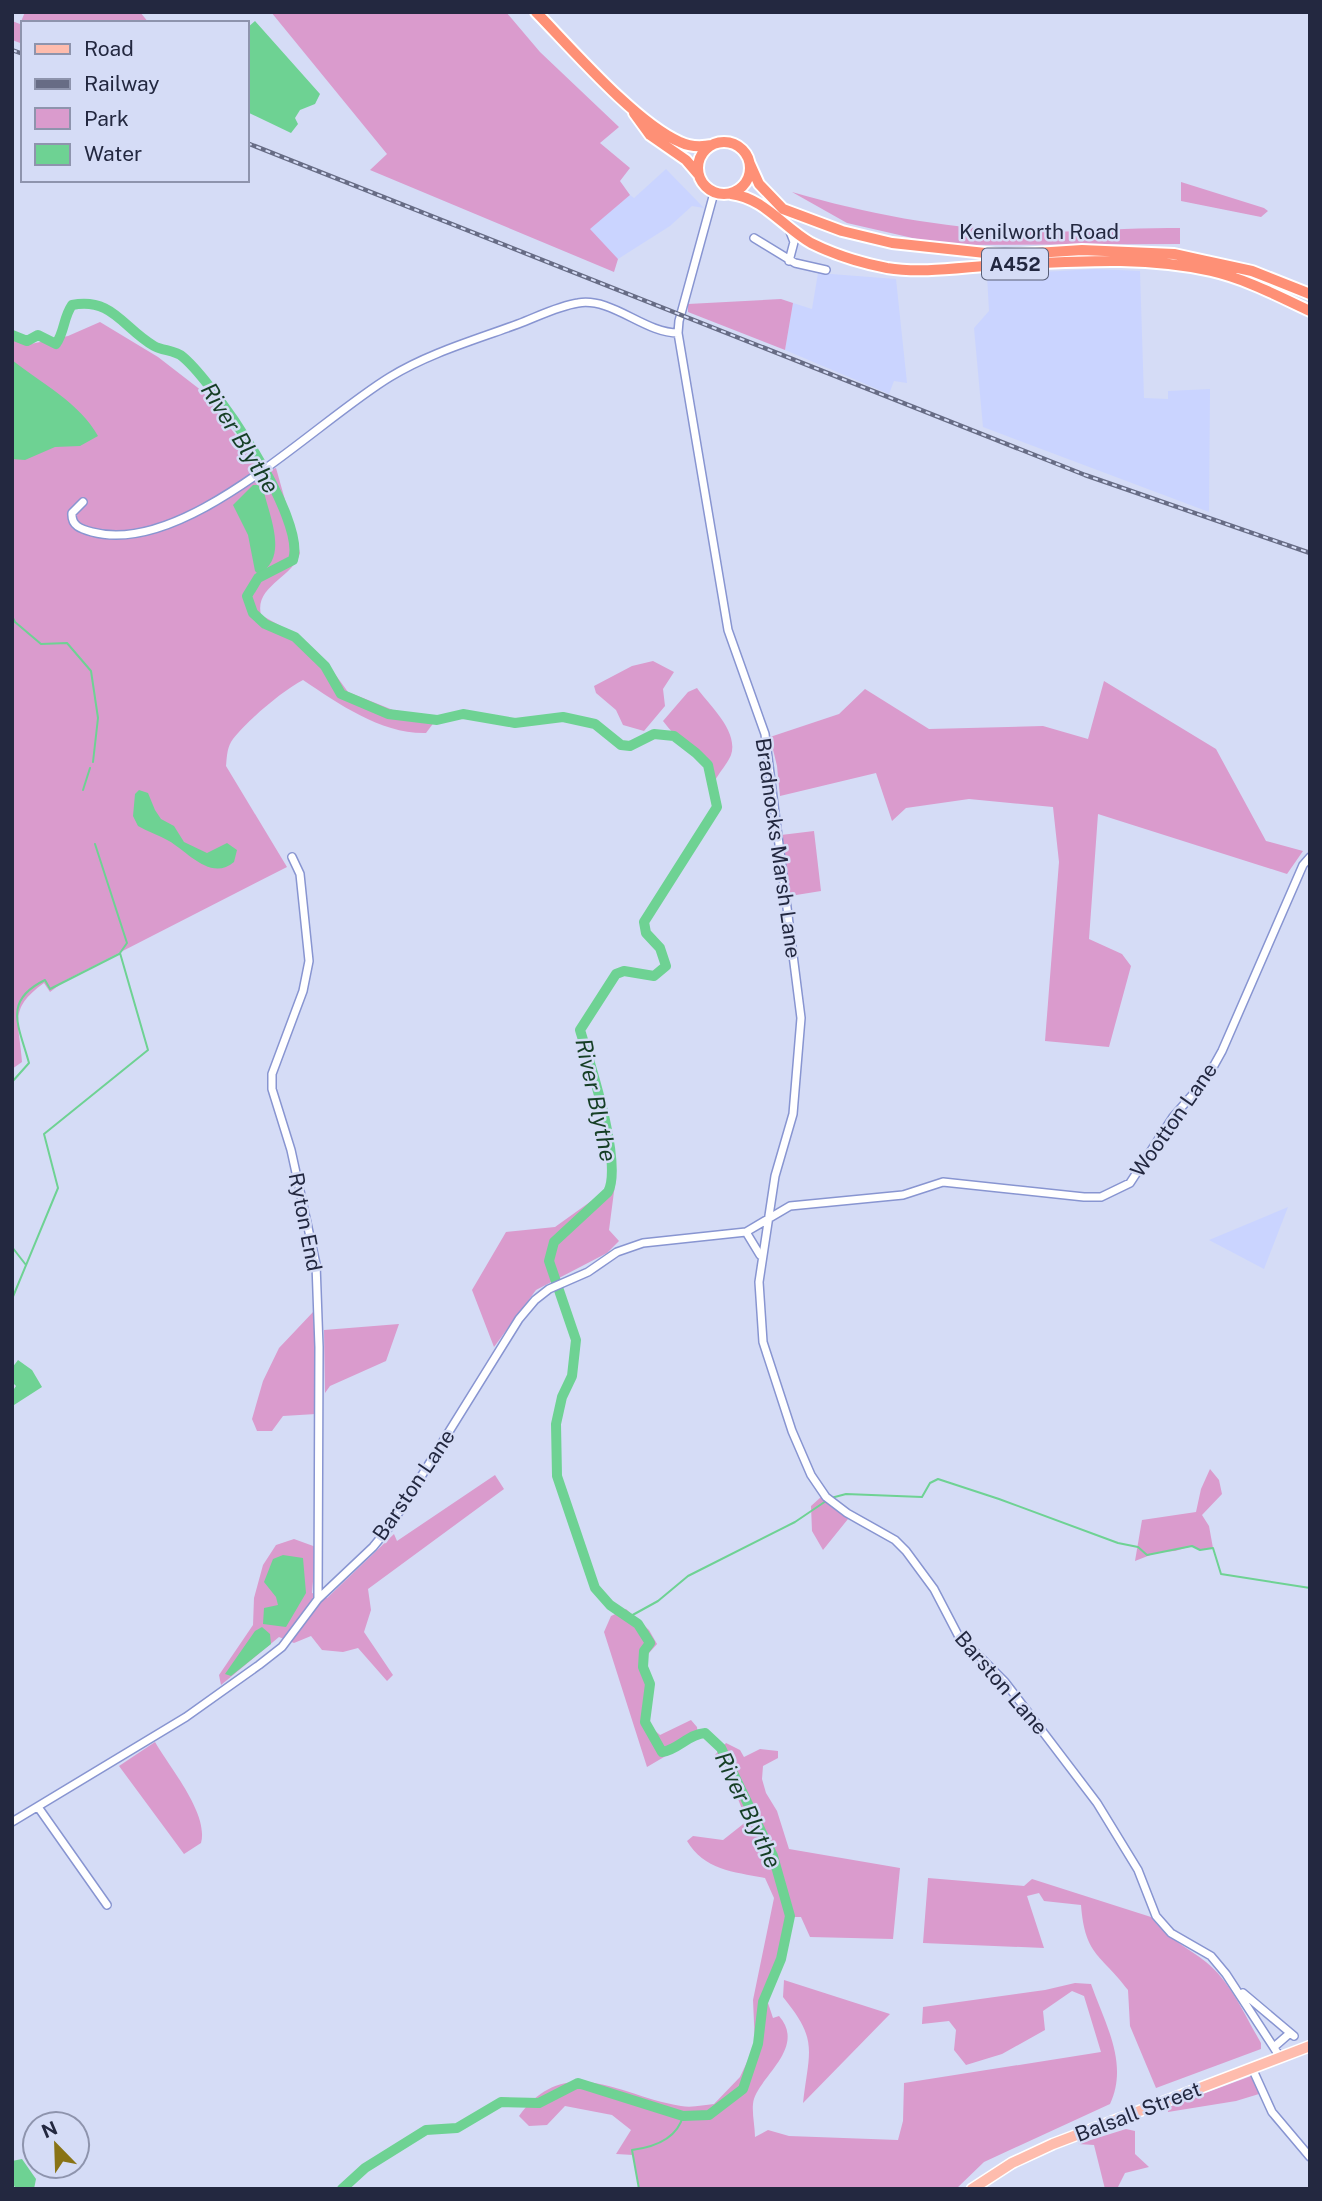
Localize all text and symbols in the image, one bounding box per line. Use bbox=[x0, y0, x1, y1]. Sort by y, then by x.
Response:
legend bbox=[21, 21, 248, 182]
text: Road bbox=[84, 36, 134, 61]
text: Railway bbox=[84, 71, 160, 96]
text: Park bbox=[84, 106, 129, 131]
text: Water bbox=[84, 141, 142, 166]
street label: Kenilworth Road bbox=[959, 219, 1119, 244]
road number: A452 bbox=[982, 248, 1048, 280]
water label: River Blythe bbox=[196, 377, 285, 498]
street label: Bradnocks Marsh Lane bbox=[751, 736, 806, 960]
water label: River Blythe bbox=[570, 1036, 623, 1164]
street label: Wootton Lane bbox=[1125, 1058, 1222, 1182]
street label: Ryton End bbox=[284, 1170, 327, 1273]
street label: Barston Lane bbox=[367, 1424, 460, 1545]
street label: Barston Lane bbox=[950, 1626, 1053, 1739]
water label: River Blythe bbox=[710, 1747, 787, 1872]
street label: Balsall Street bbox=[1071, 2076, 1204, 2147]
north arrow bbox=[21, 2110, 91, 2180]
text: N bbox=[38, 2116, 60, 2142]

